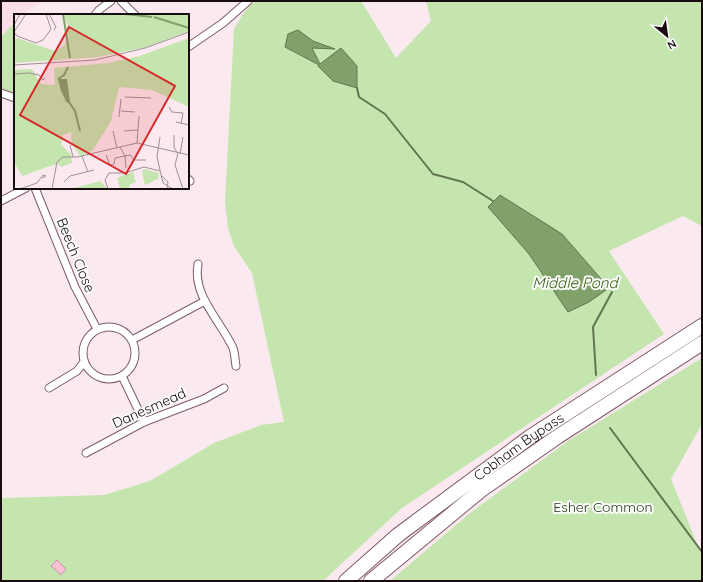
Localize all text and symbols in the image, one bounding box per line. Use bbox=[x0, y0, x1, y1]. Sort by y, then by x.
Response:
inset map bbox=[14, 14, 189, 189]
north arrow bbox=[647, 16, 687, 56]
text: N bbox=[665, 37, 679, 53]
street label: Beech Close bbox=[53, 215, 99, 295]
water label: Middle Pond bbox=[532, 273, 620, 292]
street label: Danesmead bbox=[109, 384, 189, 432]
street label: Cobham Bypass bbox=[470, 409, 567, 485]
park label: Esher Common bbox=[553, 498, 653, 516]

